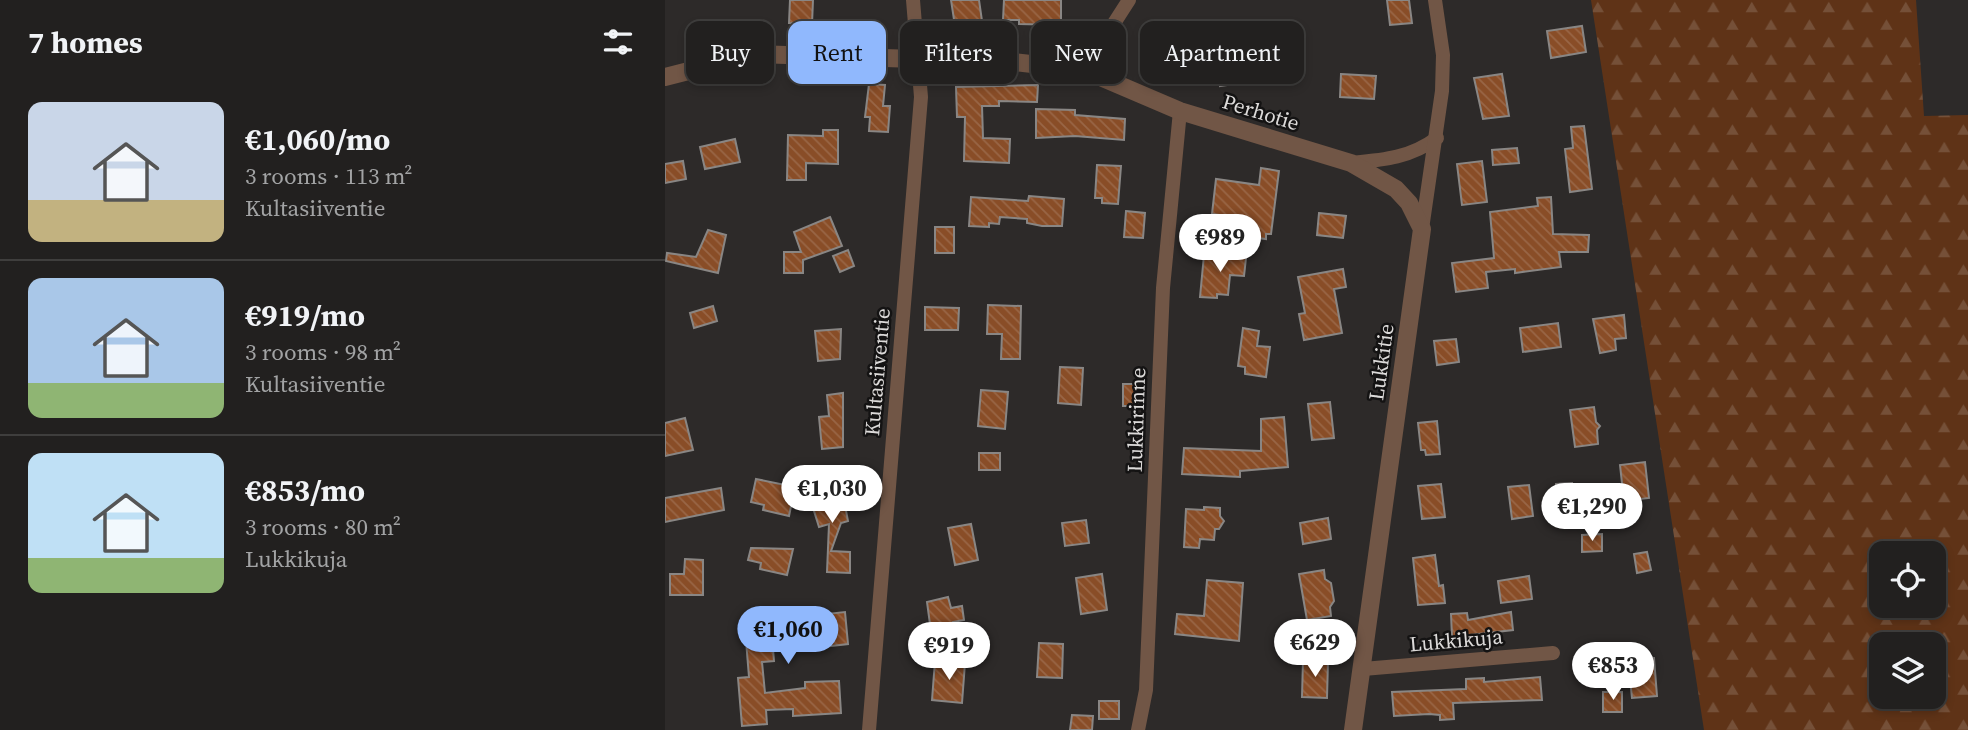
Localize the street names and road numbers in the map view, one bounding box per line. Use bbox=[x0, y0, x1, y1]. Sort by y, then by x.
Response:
street label: Perhotie bbox=[1219, 87, 1303, 137]
street label: Kultasiiventie bbox=[857, 307, 897, 437]
street label: Lukkitie bbox=[1361, 322, 1401, 402]
street label: Lukkirinne bbox=[1120, 367, 1152, 473]
street label: Lukkikuja bbox=[1408, 621, 1504, 659]

